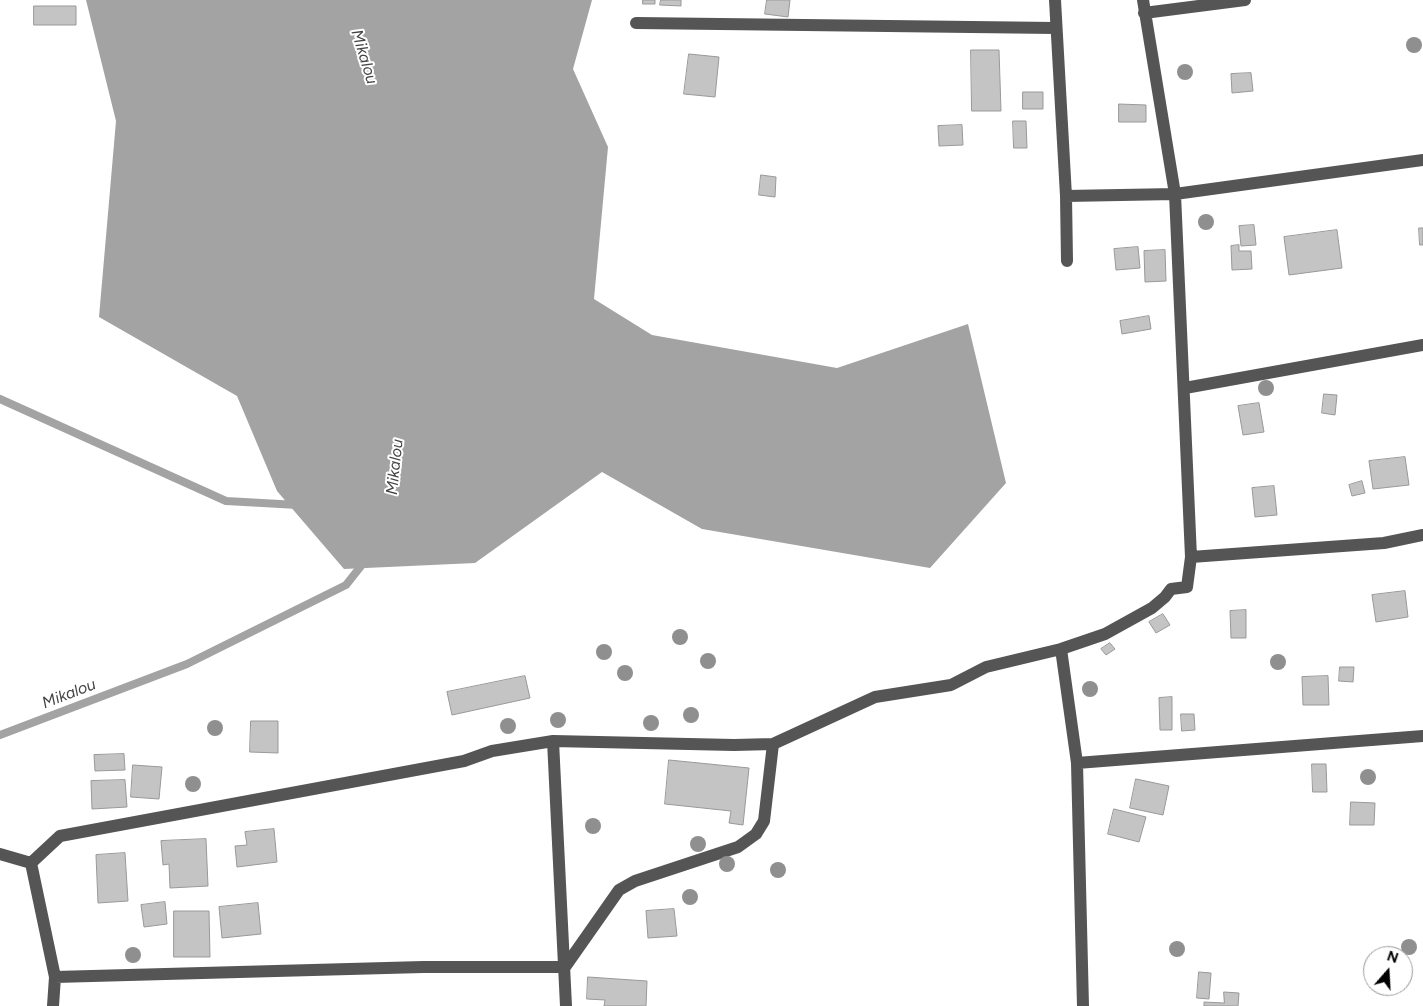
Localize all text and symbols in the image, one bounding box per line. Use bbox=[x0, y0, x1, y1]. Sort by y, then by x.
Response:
water label: Mikalou bbox=[347, 27, 381, 87]
water label: Mikalou bbox=[383, 438, 407, 496]
water label: Mikalou bbox=[39, 675, 99, 713]
north arrow bbox=[1363, 946, 1413, 996]
text: N bbox=[1385, 947, 1401, 967]

